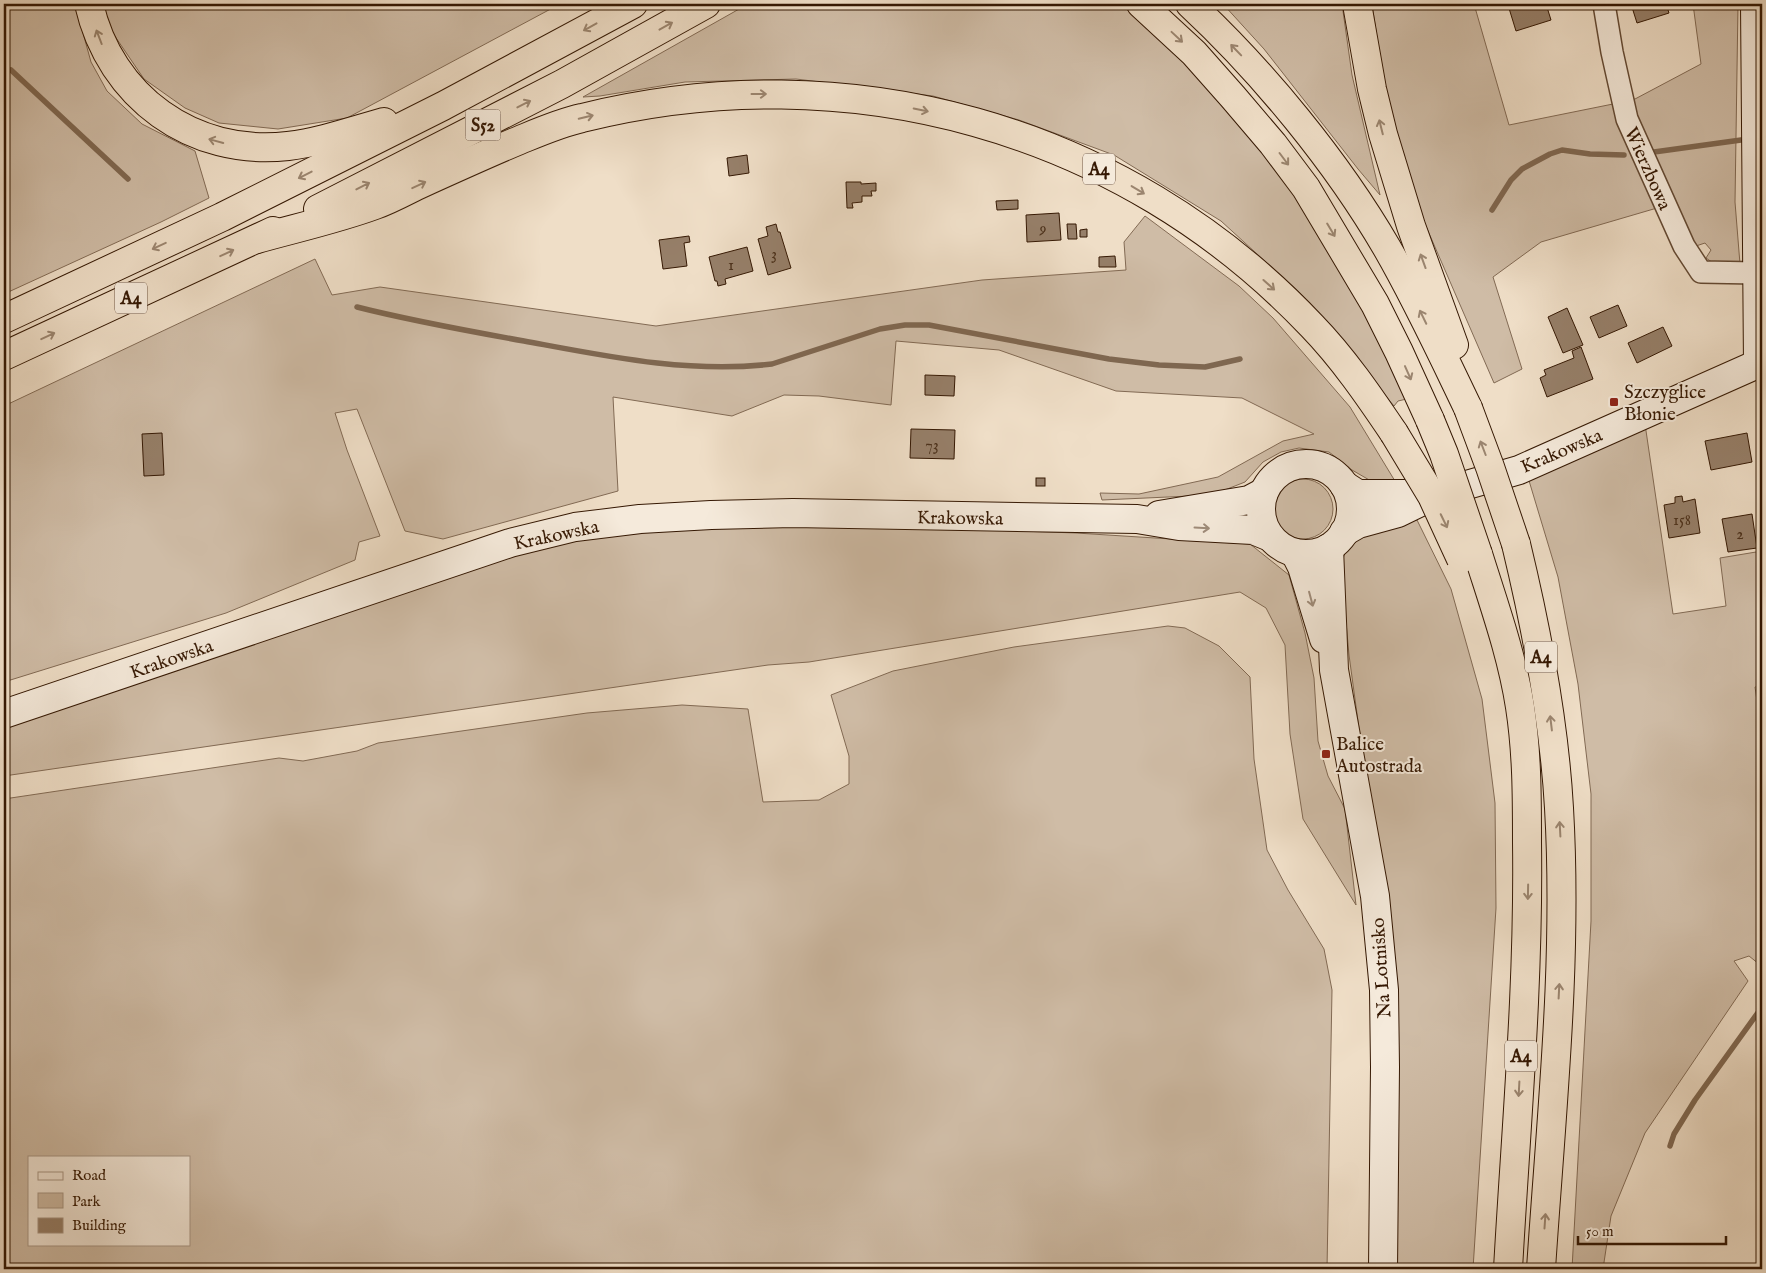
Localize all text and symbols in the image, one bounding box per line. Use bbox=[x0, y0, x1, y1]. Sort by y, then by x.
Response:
one-way arrow bbox=[659, 21, 674, 31]
one-way arrow bbox=[584, 23, 598, 33]
one-way arrow bbox=[94, 30, 103, 45]
one-way arrow bbox=[1171, 31, 1183, 43]
one-way arrow bbox=[1230, 44, 1242, 56]
one-way arrow bbox=[751, 89, 767, 99]
one-way arrow bbox=[516, 99, 531, 109]
one-way arrow bbox=[912, 106, 928, 115]
road number: S52 bbox=[466, 110, 500, 140]
one-way arrow bbox=[577, 112, 593, 121]
one-way arrow bbox=[1376, 119, 1385, 135]
street label: Wierzbowa bbox=[1618, 124, 1676, 215]
one-way arrow bbox=[209, 136, 225, 145]
one-way arrow bbox=[1279, 152, 1289, 166]
road number: A4 bbox=[1083, 153, 1115, 184]
one-way arrow bbox=[298, 170, 313, 180]
one-way arrow bbox=[411, 179, 426, 189]
one-way arrow bbox=[356, 181, 371, 191]
one-way arrow bbox=[1130, 185, 1144, 195]
house number: 9 bbox=[1039, 220, 1047, 240]
one-way arrow bbox=[1327, 222, 1337, 236]
one-way arrow bbox=[152, 242, 167, 252]
house number: 3 bbox=[771, 245, 777, 265]
one-way arrow bbox=[219, 248, 234, 257]
one-way arrow bbox=[1418, 253, 1428, 269]
house number: 1 bbox=[728, 256, 734, 276]
one-way arrow bbox=[1262, 279, 1275, 291]
road number: A4 bbox=[115, 282, 147, 314]
one-way arrow bbox=[1418, 310, 1427, 325]
one-way arrow bbox=[40, 330, 55, 340]
one-way arrow bbox=[1404, 365, 1414, 380]
place label: Szczyglice Błonie bbox=[1624, 381, 1706, 427]
marker: Szczyglice Błonie bbox=[1608, 396, 1620, 408]
street label: Krakowska bbox=[1517, 424, 1607, 480]
house number: 73 bbox=[925, 436, 939, 456]
one-way arrow bbox=[1478, 441, 1487, 456]
street label: Krakowska bbox=[917, 506, 1004, 532]
house number: 158 bbox=[1673, 511, 1691, 531]
one-way arrow bbox=[1440, 513, 1449, 528]
street label: Krakowska bbox=[512, 515, 602, 557]
one-way arrow bbox=[1194, 523, 1210, 532]
house number: 2 bbox=[1736, 525, 1744, 545]
one-way arrow bbox=[1307, 590, 1316, 606]
street label: Krakowska bbox=[127, 634, 217, 685]
road number: A4 bbox=[1525, 642, 1557, 672]
one-way arrow bbox=[1546, 716, 1556, 732]
place label: Balice Autostrada bbox=[1335, 733, 1423, 779]
marker: Balice Autostrada bbox=[1320, 748, 1332, 760]
one-way arrow bbox=[1556, 821, 1565, 837]
one-way arrow bbox=[1523, 884, 1533, 900]
street label: Na Lotnisko bbox=[1367, 917, 1397, 1019]
one-way arrow bbox=[1554, 983, 1563, 999]
road number: A4 bbox=[1505, 1040, 1537, 1072]
one-way arrow bbox=[1514, 1081, 1523, 1097]
legend bbox=[28, 1156, 190, 1246]
text: Road bbox=[72, 1166, 107, 1185]
text: Park bbox=[72, 1192, 102, 1211]
one-way arrow bbox=[1540, 1213, 1549, 1229]
scale bar bbox=[1578, 1213, 1726, 1245]
text: Building bbox=[72, 1216, 127, 1235]
text: 50 m bbox=[1586, 1222, 1614, 1241]

